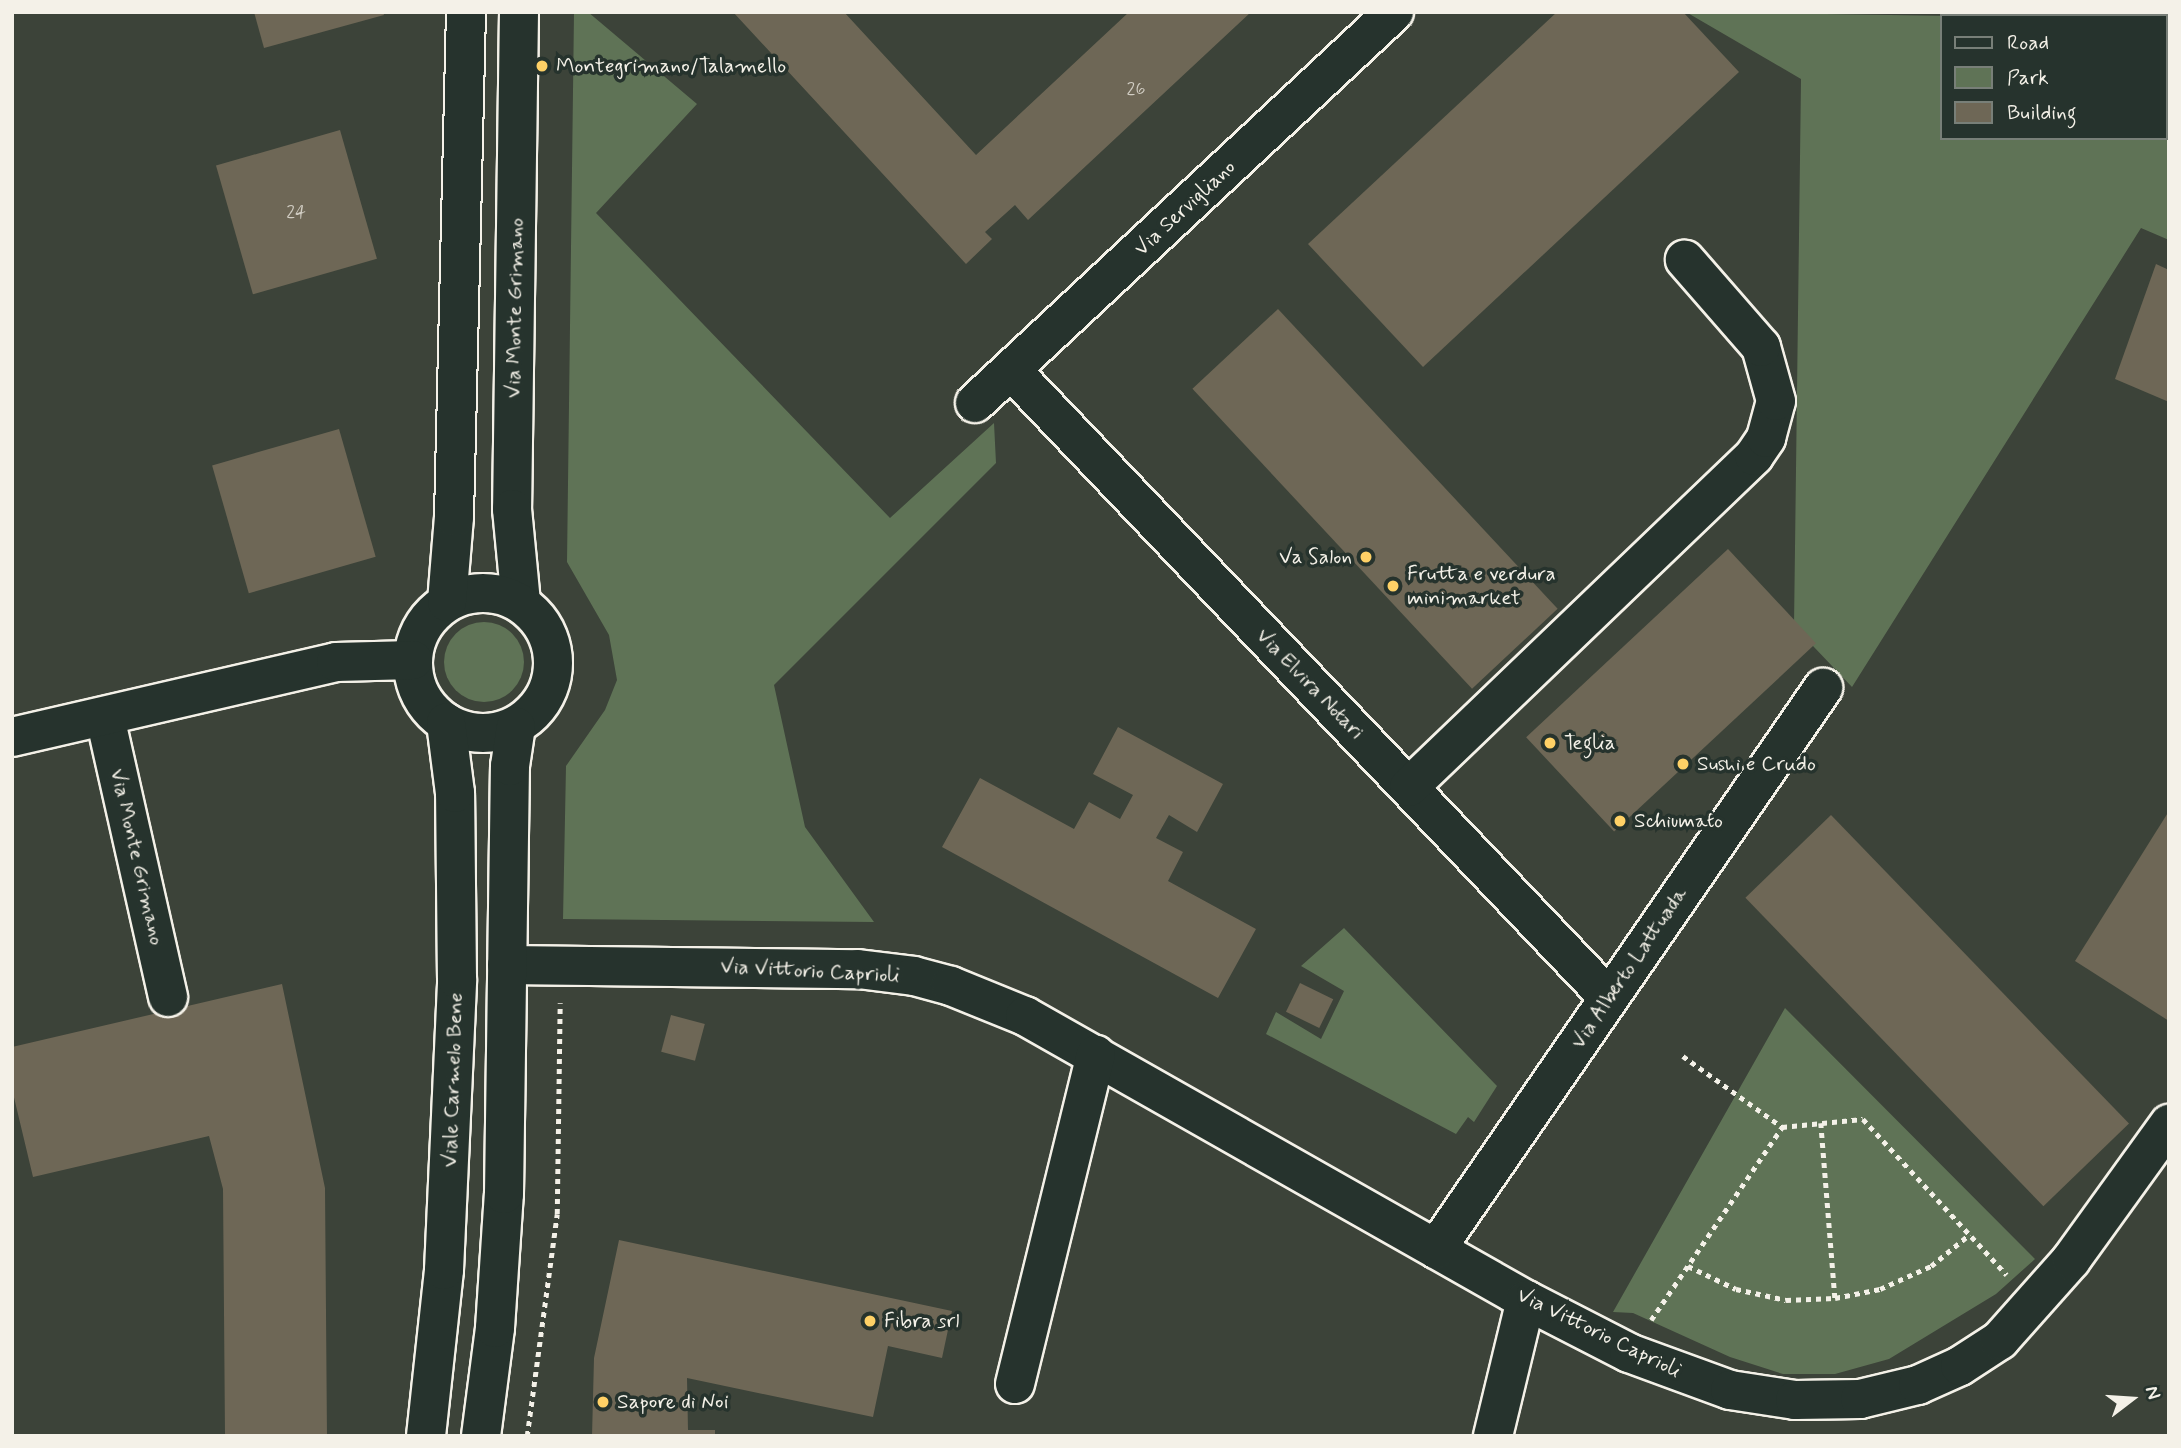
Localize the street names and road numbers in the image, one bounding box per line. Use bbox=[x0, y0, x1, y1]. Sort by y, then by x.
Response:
street label: Via Servigliano bbox=[1129, 154, 1241, 262]
street label: Via Monte Grimano bbox=[501, 219, 529, 397]
street label: Via Elvira Notari bbox=[1250, 622, 1370, 746]
street label: Via Monte Grimano bbox=[105, 768, 169, 946]
street label: Via Alberto Lattuada bbox=[1565, 882, 1693, 1054]
street label: Via Vittorio Caprioli bbox=[720, 954, 900, 988]
street label: Viale Carmelo Bene bbox=[437, 990, 469, 1170]
street label: Via Vittorio Caprioli bbox=[1513, 1282, 1685, 1384]

